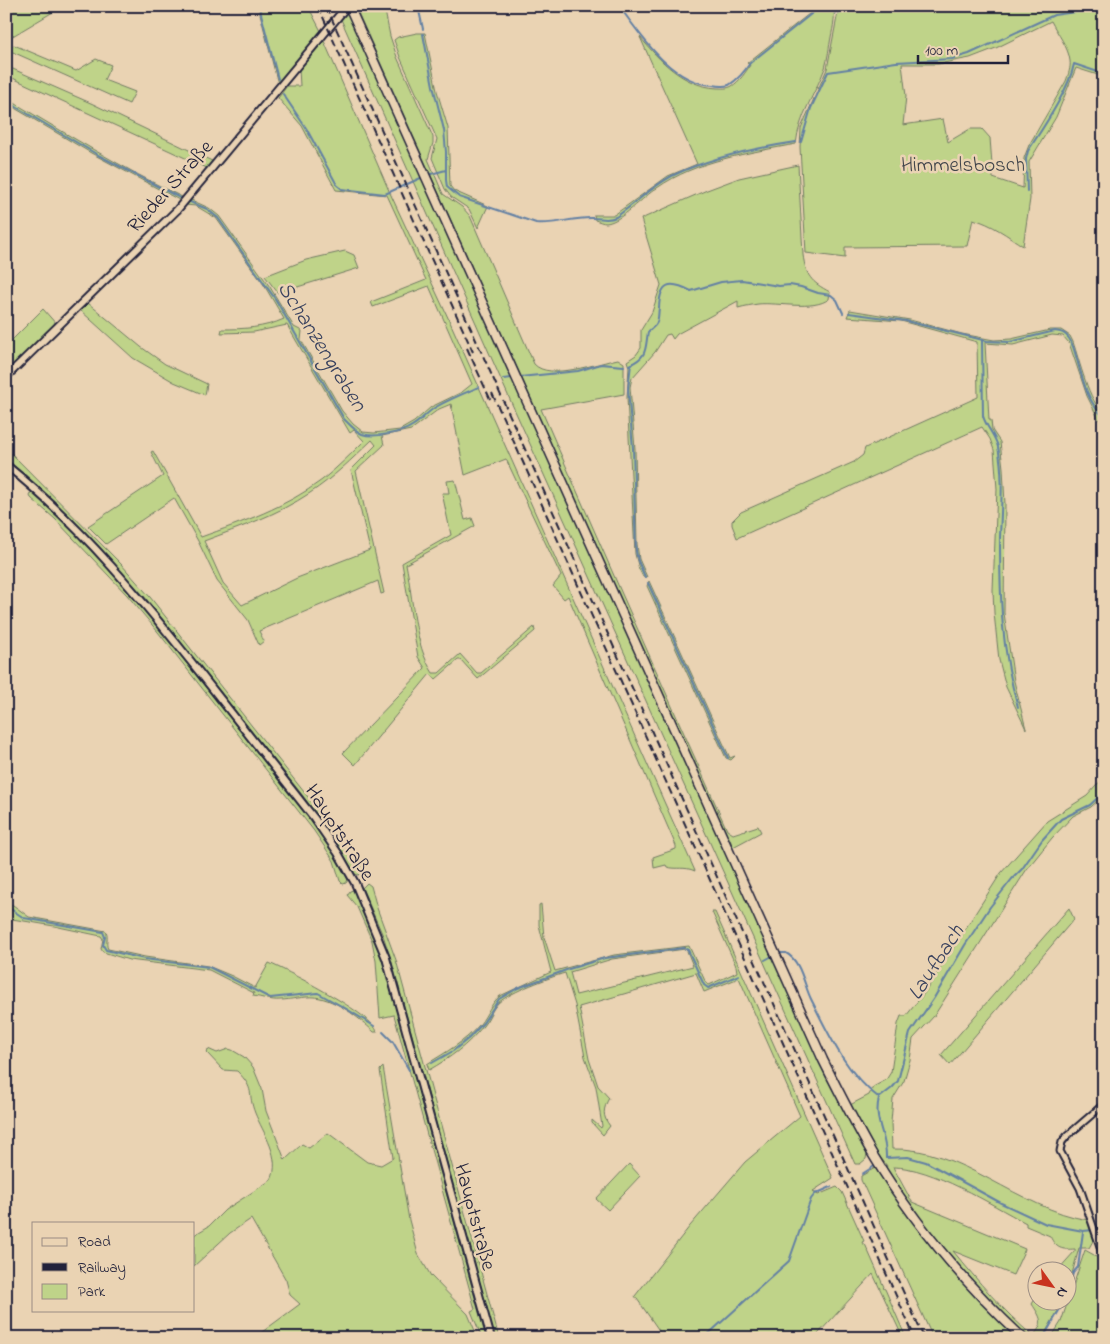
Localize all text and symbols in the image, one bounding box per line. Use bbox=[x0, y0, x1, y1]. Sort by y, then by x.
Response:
scale bar bbox=[918, 32, 1008, 64]
text: 100 m bbox=[925, 40, 958, 62]
street label: Rieder Straße bbox=[121, 133, 222, 240]
park label: Himmelsbosch bbox=[901, 151, 1025, 181]
water label: Schanzengraben bbox=[268, 276, 374, 419]
street label: Hauptstraße bbox=[296, 779, 382, 888]
water label: Laufbach bbox=[901, 918, 974, 1007]
street label: Hauptstraße bbox=[445, 1160, 503, 1275]
legend bbox=[32, 1222, 195, 1312]
text: Road bbox=[78, 1231, 111, 1253]
text: Railway bbox=[78, 1257, 126, 1280]
north arrow bbox=[1028, 1262, 1078, 1312]
text: Park bbox=[78, 1281, 106, 1303]
text: N bbox=[1050, 1283, 1073, 1302]

